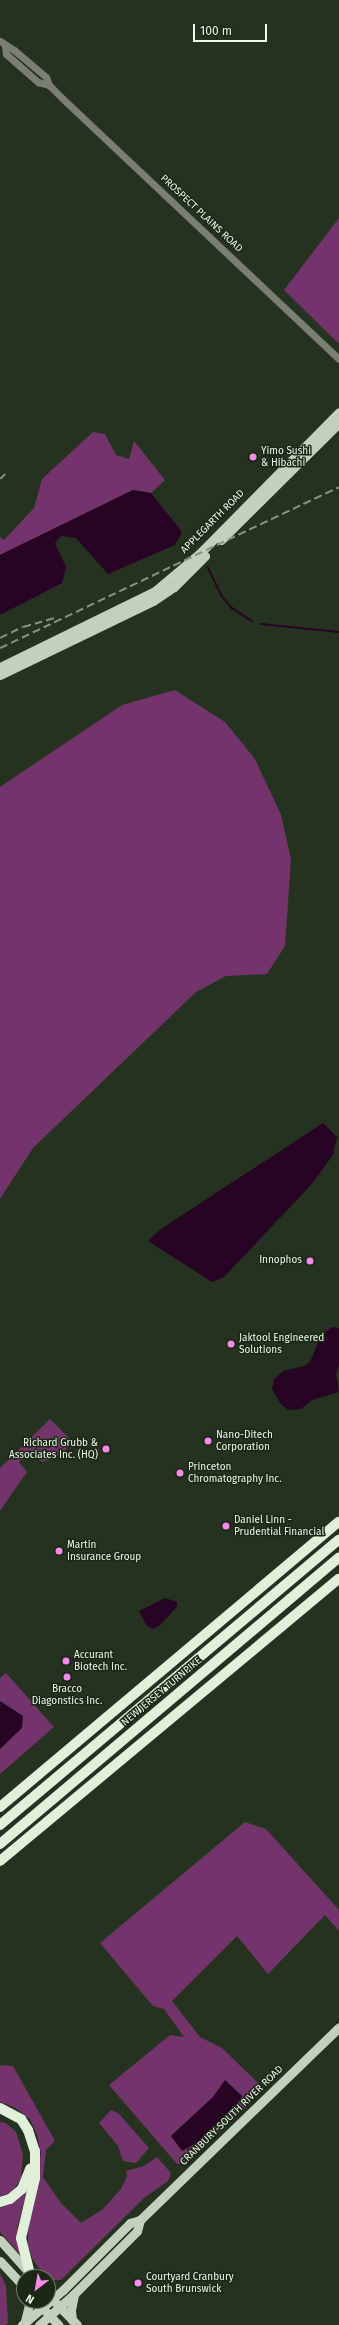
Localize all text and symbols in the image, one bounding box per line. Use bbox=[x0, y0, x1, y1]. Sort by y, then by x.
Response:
scale bar bbox=[195, 16, 269, 42]
text: 100 m bbox=[200, 24, 232, 38]
street label: PROSPECT PLAINS ROAD bbox=[157, 173, 245, 255]
place label: Yimo Sushi & Hibachi bbox=[261, 445, 311, 468]
marker: Yimo Sushi & Hibachi bbox=[248, 452, 258, 462]
street label: APPLEGARTH ROAD bbox=[179, 488, 247, 556]
place label: Innophos bbox=[259, 1255, 302, 1267]
marker: Innophos bbox=[305, 1256, 315, 1266]
place label: Jaktool Engineered Solutions bbox=[239, 1332, 324, 1356]
marker: Jaktool Engineered Solutions bbox=[226, 1339, 236, 1349]
place label: Nano-Ditech Corporation bbox=[216, 1429, 273, 1452]
marker: Nano-Ditech Corporation bbox=[203, 1436, 213, 1446]
place label: Richard Grubb & Associates Inc. (HQ) bbox=[9, 1437, 98, 1460]
marker: Richard Grubb & Associates Inc. (HQ) bbox=[101, 1444, 111, 1454]
place label: Princeton Chromatography Inc. bbox=[188, 1461, 282, 1484]
marker: Princeton Chromatography Inc. bbox=[175, 1468, 185, 1478]
place label: Daniel Linn - Prudential Financial bbox=[234, 1514, 324, 1538]
marker: Daniel Linn - Prudential Financial bbox=[221, 1521, 231, 1531]
place label: Martin Insurance Group bbox=[67, 1539, 141, 1562]
marker: Martin Insurance Group bbox=[54, 1546, 64, 1556]
place label: Accurant Biotech Inc. bbox=[74, 1649, 127, 1672]
street label: NEW JERSEY TURNPIKE bbox=[119, 1655, 205, 1729]
marker: Accurant Biotech Inc. bbox=[61, 1656, 71, 1666]
marker: Bracco Diagonstics Inc. bbox=[62, 1672, 72, 1682]
place label: Bracco Diagonstics Inc. bbox=[32, 1683, 102, 1706]
street label: CRANBURY-SOUTH RIVER ROAD bbox=[178, 2064, 286, 2168]
north arrow bbox=[16, 2269, 56, 2309]
place label: Courtyard Cranbury South Brunswick bbox=[146, 2271, 234, 2294]
marker: Courtyard Cranbury South Brunswick bbox=[133, 2278, 143, 2288]
text: N bbox=[24, 2291, 37, 2306]

